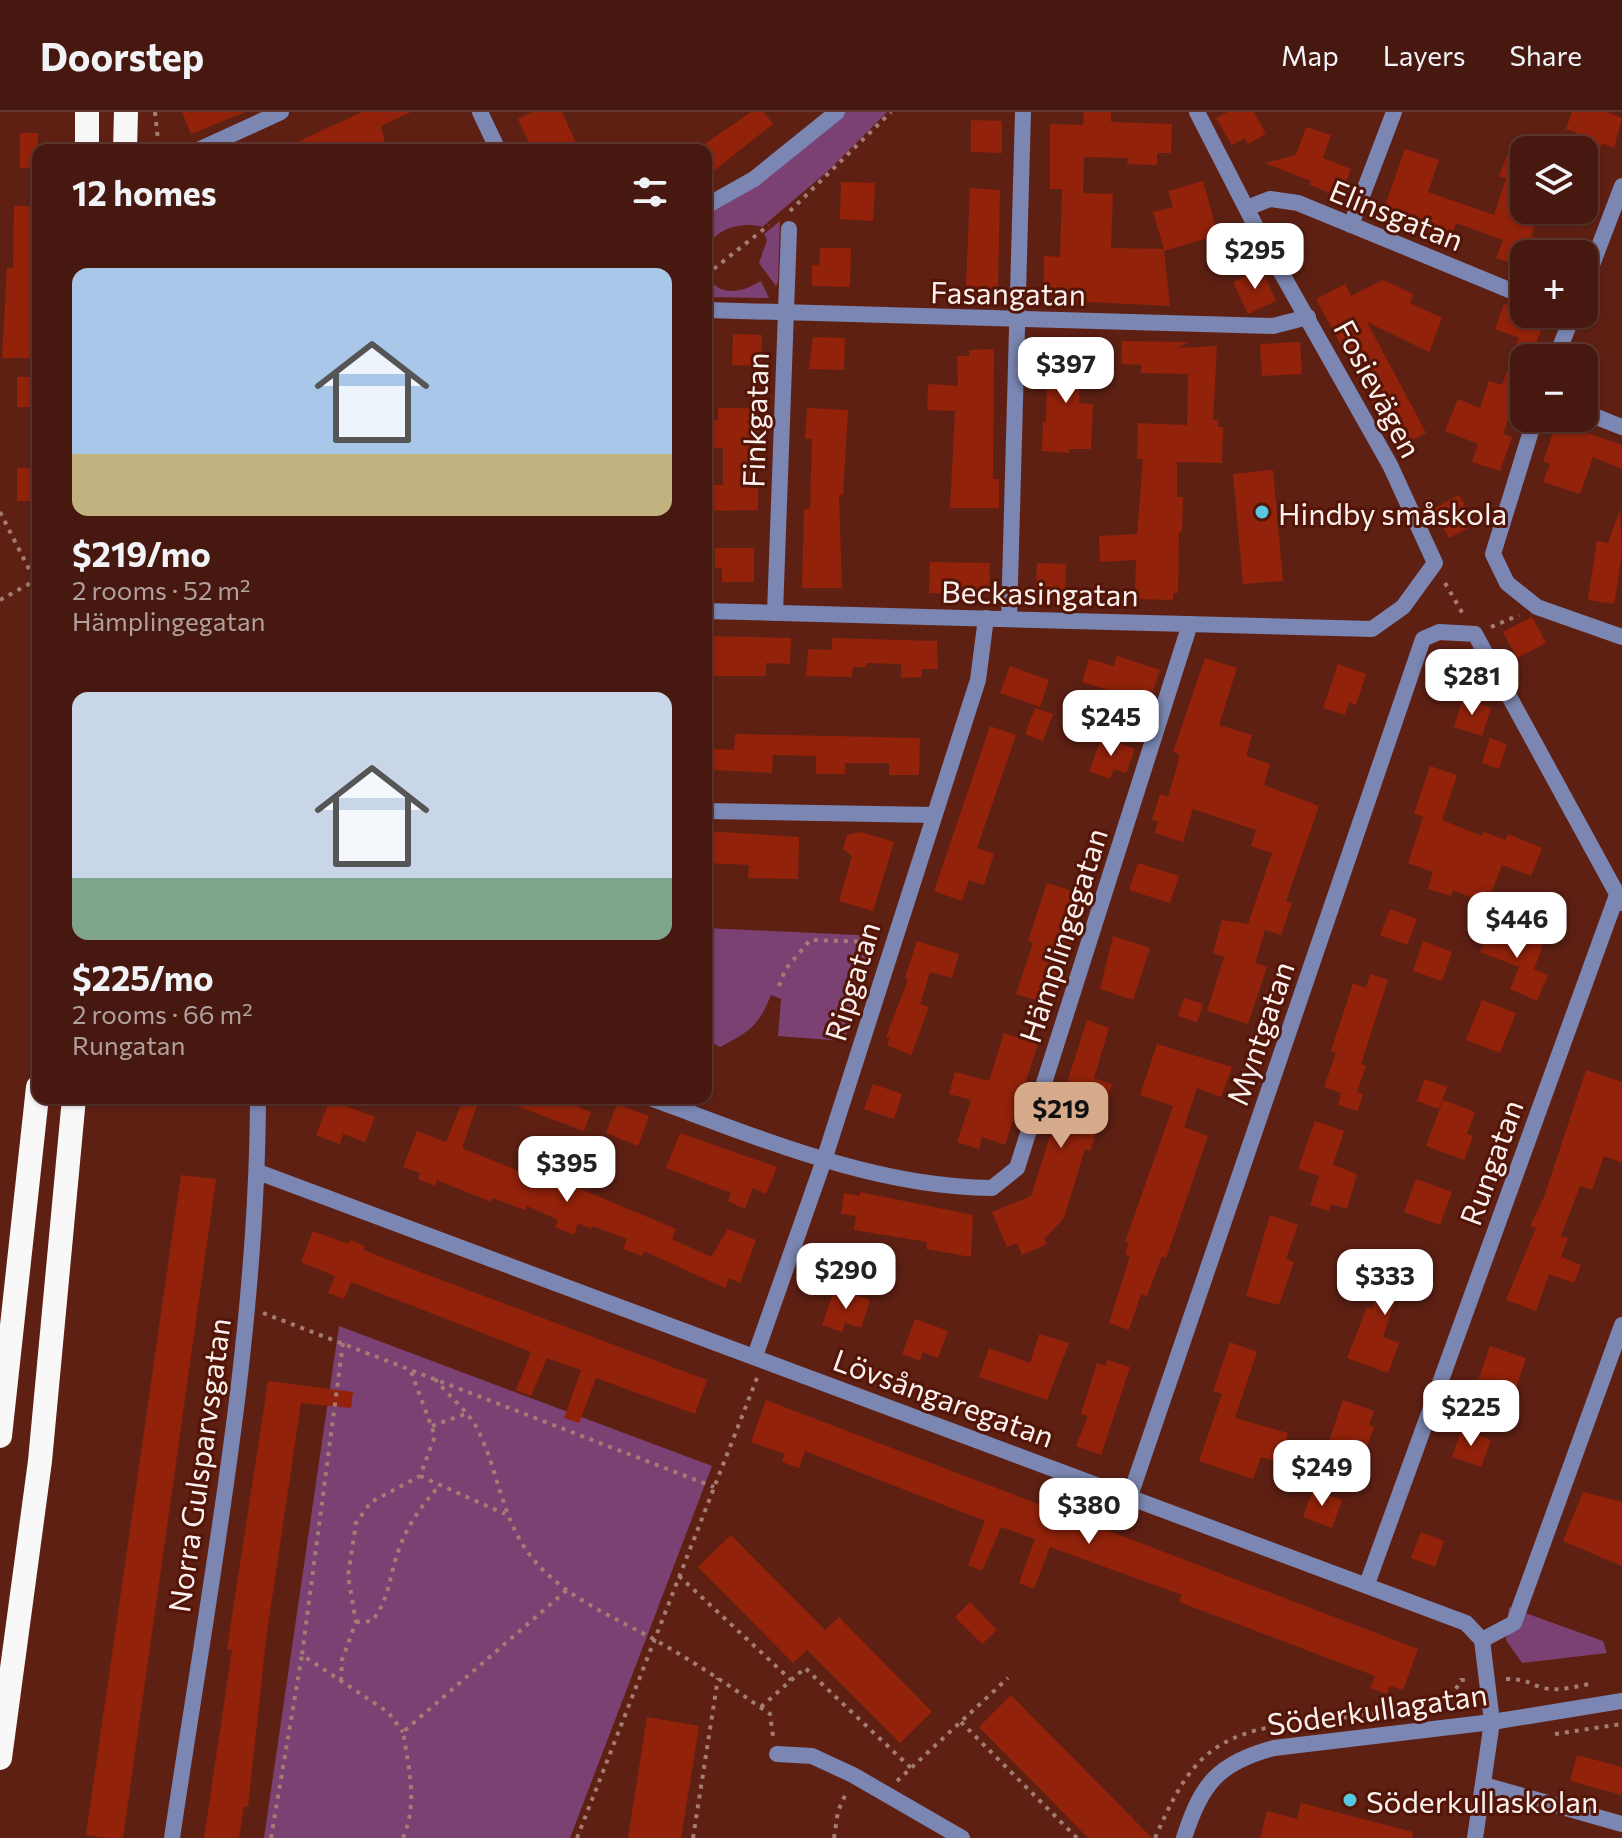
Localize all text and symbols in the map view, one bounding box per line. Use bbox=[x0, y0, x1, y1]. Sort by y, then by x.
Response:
text: Doorstep bbox=[40, 32, 204, 79]
text: Map bbox=[1281, 38, 1339, 72]
text: Layers bbox=[1383, 38, 1465, 72]
text: Share bbox=[1509, 38, 1582, 72]
map controls bbox=[1510, 136, 1598, 432]
button: layers bbox=[1510, 136, 1598, 224]
icon: filters bbox=[628, 170, 672, 214]
street label: Elinsgatan bbox=[1325, 170, 1469, 258]
text: 12 homes bbox=[72, 171, 217, 213]
pin: $295 bbox=[1208, 223, 1302, 291]
text: $295 bbox=[1225, 233, 1285, 264]
button: + bbox=[1510, 240, 1598, 328]
street label: Fasangatan bbox=[930, 272, 1086, 312]
street label: Fosievägen bbox=[1327, 313, 1431, 463]
icon: home bbox=[300, 320, 444, 464]
pin: $397 bbox=[1019, 337, 1113, 405]
button: − bbox=[1510, 344, 1598, 432]
text: $397 bbox=[1036, 347, 1096, 378]
street label: Finkgatan bbox=[733, 352, 775, 488]
place label: Hindby småskola bbox=[1278, 494, 1507, 531]
marker: Hindby småskola bbox=[1253, 503, 1271, 521]
text: $219/mo bbox=[72, 532, 211, 574]
street label: Beckasingatan bbox=[941, 572, 1139, 612]
text: 2 rooms · 52 m² bbox=[72, 574, 250, 605]
text: Hämplingegatan bbox=[72, 605, 265, 636]
pin: $281 bbox=[1425, 649, 1519, 717]
text: $281 bbox=[1443, 659, 1501, 690]
pin: $245 bbox=[1064, 690, 1158, 758]
text: $245 bbox=[1081, 700, 1141, 731]
icon: home bbox=[300, 744, 444, 888]
street label: Hämplingegatan bbox=[1010, 823, 1114, 1047]
pin: $446 bbox=[1470, 892, 1564, 960]
text: $446 bbox=[1486, 902, 1548, 933]
street label: Ripgatan bbox=[815, 917, 887, 1045]
text: $225/mo bbox=[72, 956, 214, 998]
street label: Myntgatan bbox=[1217, 956, 1301, 1110]
text: 2 rooms · 66 m² bbox=[72, 998, 253, 1029]
text: Rungatan bbox=[72, 1029, 185, 1060]
pin: $219 bbox=[1014, 1082, 1108, 1150]
text: $219 bbox=[1032, 1092, 1090, 1123]
street label: Rungatan bbox=[1450, 1094, 1530, 1230]
pin: $395 bbox=[520, 1136, 614, 1204]
text: $395 bbox=[536, 1146, 598, 1177]
pin: $290 bbox=[799, 1243, 893, 1311]
pin: $333 bbox=[1338, 1249, 1432, 1317]
text: $290 bbox=[815, 1253, 877, 1284]
text: $333 bbox=[1355, 1259, 1415, 1290]
street label: Norra Gulsparvsgatan bbox=[159, 1315, 237, 1615]
street label: Lövsångaregatan bbox=[829, 1340, 1059, 1454]
pin: $225 bbox=[1424, 1380, 1518, 1448]
text: $225 bbox=[1441, 1390, 1501, 1421]
pin: $249 bbox=[1275, 1440, 1369, 1508]
text: $249 bbox=[1291, 1450, 1353, 1481]
pin: $380 bbox=[1042, 1478, 1136, 1546]
text: $380 bbox=[1057, 1488, 1121, 1519]
street label: Söderkullagatan bbox=[1265, 1674, 1489, 1742]
place label: Söderkullaskolan bbox=[1366, 1782, 1598, 1819]
marker: Söderkullaskolan bbox=[1341, 1791, 1359, 1809]

